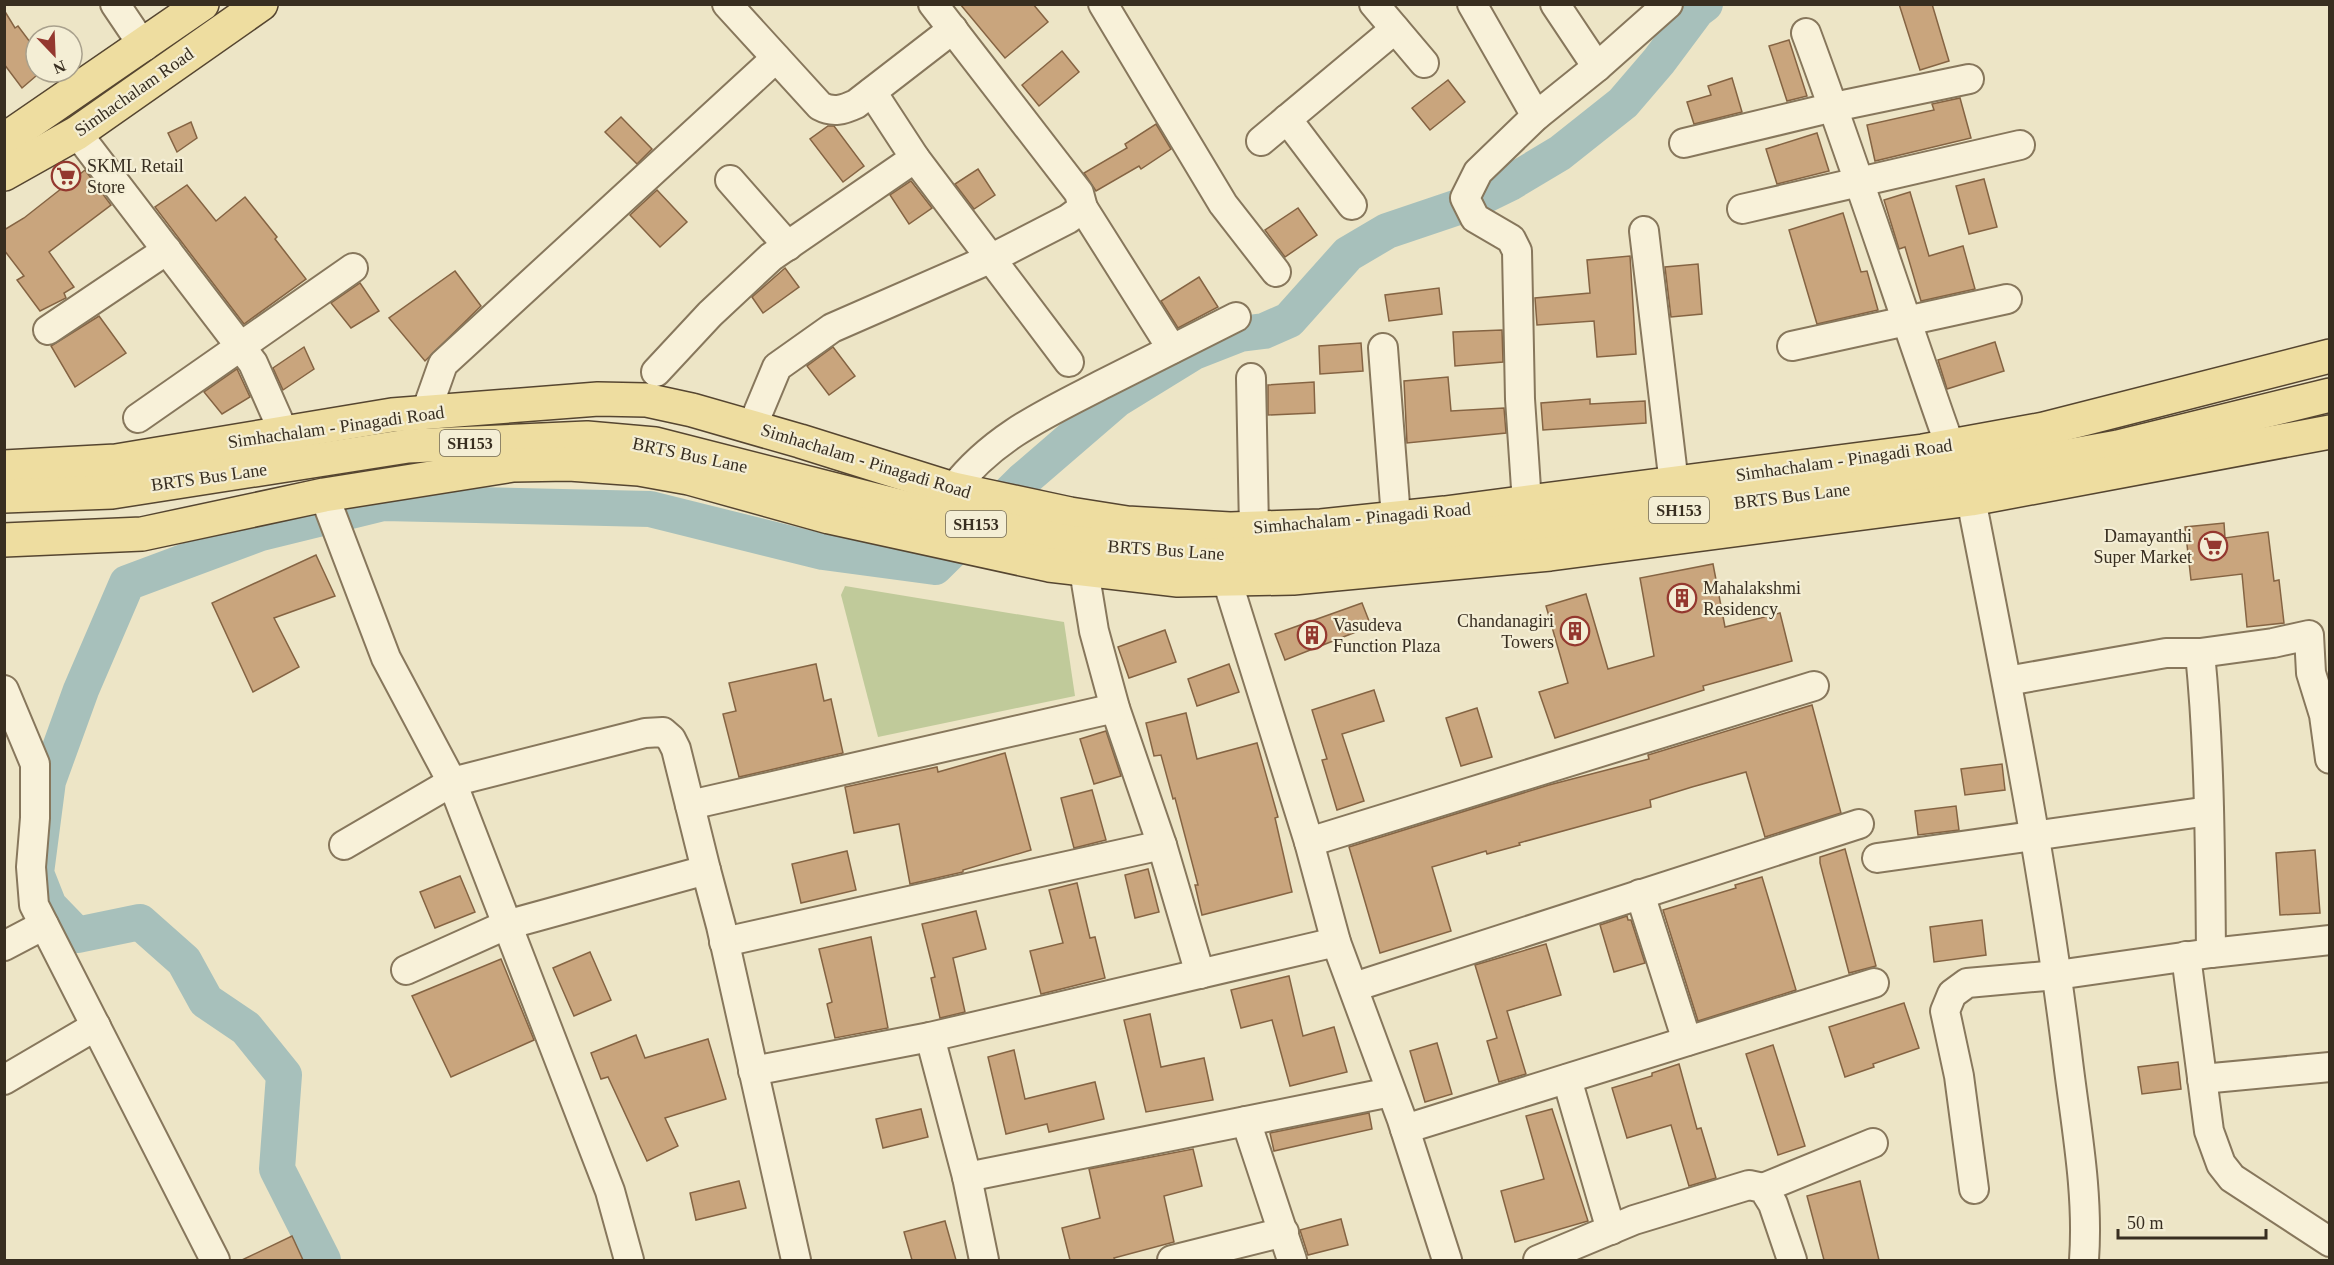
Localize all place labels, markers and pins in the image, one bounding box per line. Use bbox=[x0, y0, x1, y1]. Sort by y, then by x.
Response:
place label: SKML Retail Store bbox=[87, 156, 184, 197]
supermarket icon: SKML Retail Store bbox=[50, 160, 82, 192]
place label: Damayanthi Super Market bbox=[2094, 526, 2192, 567]
supermarket icon: Damayanthi Super Market bbox=[2197, 530, 2229, 562]
place label: Mahalakshmi Residency bbox=[1703, 578, 1801, 619]
building icon: Mahalakshmi Residency bbox=[1666, 582, 1698, 614]
place label: Chandanagiri Towers bbox=[1457, 611, 1554, 652]
place label: Vasudeva Function Plaza bbox=[1333, 615, 1440, 656]
building icon: Chandanagiri Towers bbox=[1559, 615, 1591, 647]
building icon: Vasudeva Function Plaza bbox=[1296, 619, 1328, 651]

